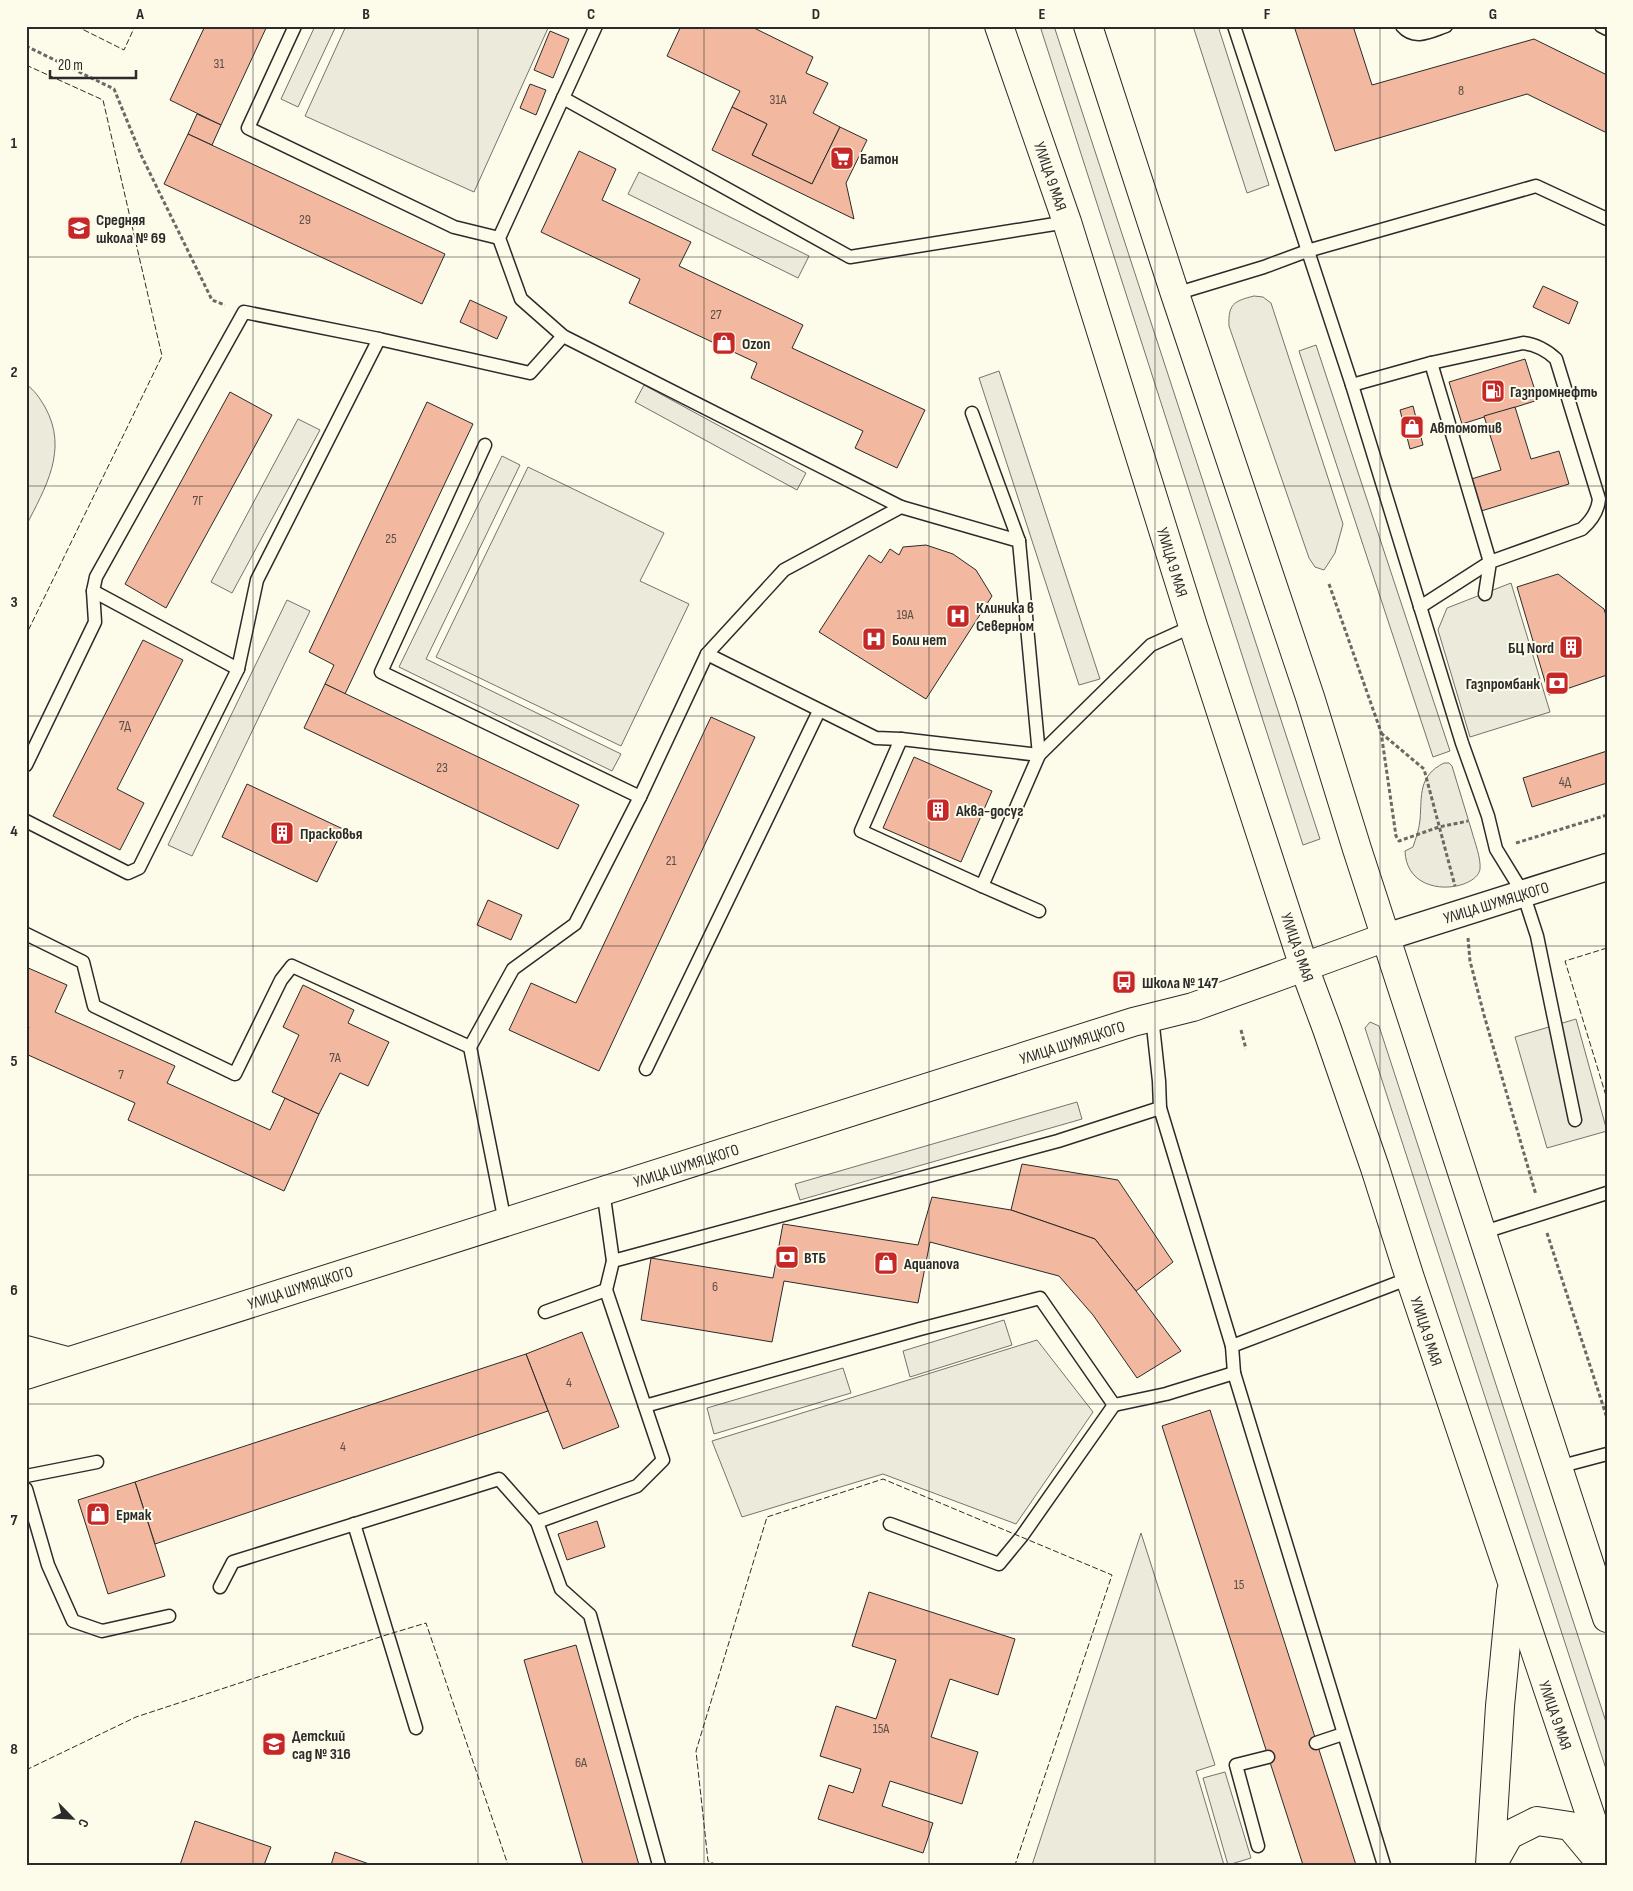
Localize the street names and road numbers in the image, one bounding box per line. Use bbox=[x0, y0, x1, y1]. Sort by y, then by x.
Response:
street label: УЛИЦА 9 МАЯ bbox=[1029, 139, 1070, 214]
street label: УЛИЦА 9 МАЯ bbox=[1152, 525, 1191, 600]
street label: УЛИЦА ШУМЯЦКОГО bbox=[1441, 878, 1552, 929]
street label: УЛИЦА 9 МАЯ bbox=[1276, 910, 1317, 985]
street label: УЛИЦА ШУМЯЦКОГО bbox=[1017, 1017, 1128, 1069]
street label: УЛИЦА ШУМЯЦКОГО bbox=[631, 1140, 742, 1192]
street label: УЛИЦА ШУМЯЦКОГО bbox=[245, 1262, 356, 1314]
street label: УЛИЦА 9 МАЯ bbox=[1405, 1294, 1446, 1369]
street label: УЛИЦА 9 МАЯ bbox=[1534, 1678, 1575, 1753]

